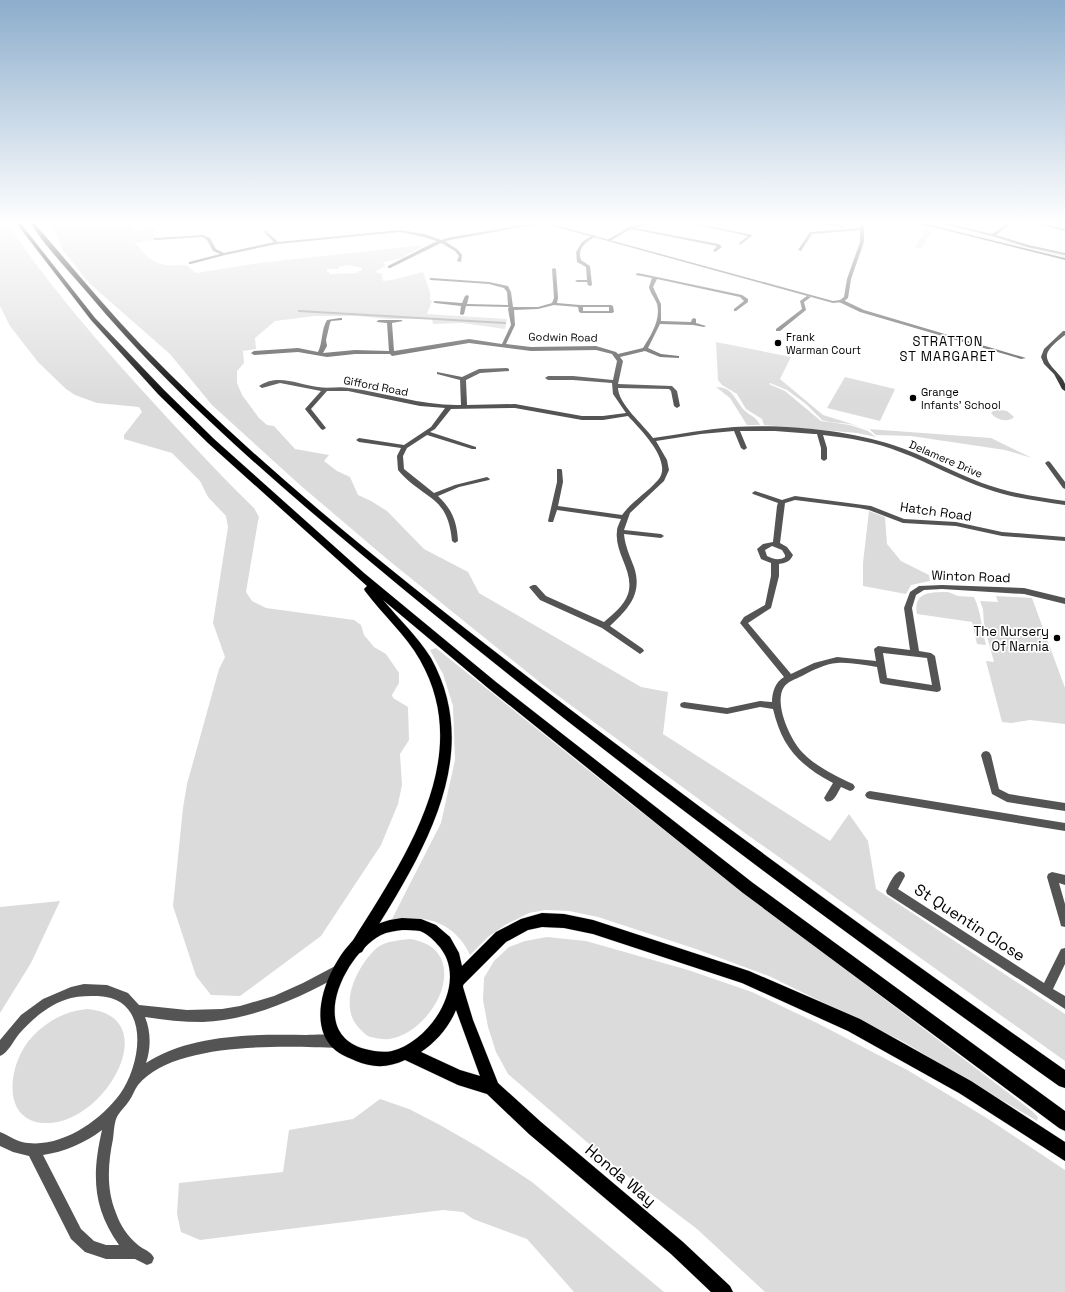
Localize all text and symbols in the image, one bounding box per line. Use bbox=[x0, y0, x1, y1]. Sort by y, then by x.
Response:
street label: Godwin Road bbox=[528, 329, 598, 345]
place label: Frank Warman Court bbox=[786, 330, 861, 357]
district label: STRATTON ST MARGARET bbox=[900, 333, 996, 365]
marker: Frank Warman Court bbox=[773, 338, 783, 348]
street label: Gifford Road bbox=[342, 373, 410, 399]
place label: Grange Infants' School bbox=[921, 385, 1001, 412]
marker: Grange Infants' School bbox=[908, 393, 918, 403]
street label: Delamere Drive bbox=[907, 437, 985, 481]
street label: Hatch Road bbox=[899, 498, 973, 525]
street label: Winton Road bbox=[931, 567, 1011, 586]
place label: The Nursery Of Narnia bbox=[974, 623, 1050, 655]
marker: The Nursery Of Narnia bbox=[1052, 633, 1062, 643]
street label: St Quentin Close bbox=[910, 879, 1029, 966]
street label: Honda Way bbox=[581, 1140, 660, 1211]

